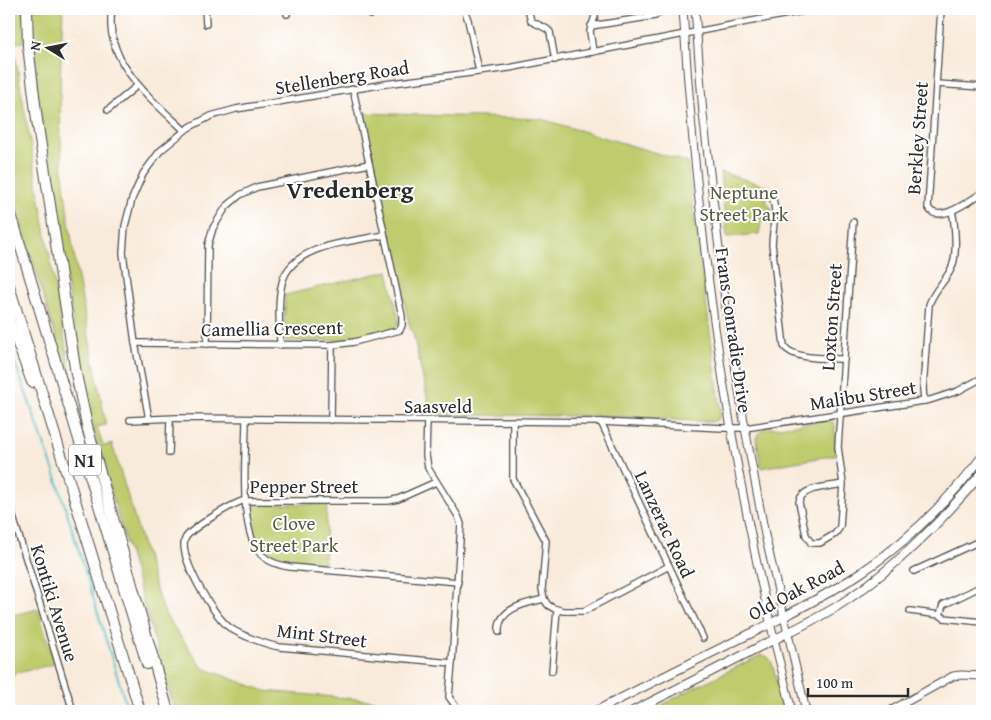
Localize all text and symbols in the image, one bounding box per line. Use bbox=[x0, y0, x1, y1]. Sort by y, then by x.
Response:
north arrow bbox=[22, 22, 72, 72]
text: N bbox=[25, 39, 46, 52]
street label: Stellenberg Road bbox=[273, 52, 412, 101]
street label: Berkley Street bbox=[899, 80, 935, 195]
district label: Vredenberg bbox=[287, 172, 414, 207]
park label: Neptune Street Park bbox=[700, 178, 789, 228]
street label: Frans Conradie Drive bbox=[709, 245, 759, 415]
street label: Loxton Street bbox=[813, 262, 849, 372]
street label: Camellia Crescent bbox=[201, 313, 344, 343]
street label: Malibu Street bbox=[808, 373, 919, 417]
street label: Saasveld bbox=[404, 392, 473, 420]
road number: N1 bbox=[69, 444, 101, 476]
street label: Lanzerac Road bbox=[628, 466, 702, 583]
street label: Pepper Street bbox=[250, 472, 359, 500]
park label: Clove Street Park bbox=[250, 509, 339, 559]
street label: Kontiki Avenue bbox=[24, 541, 86, 665]
street label: Old Oak Road bbox=[743, 553, 850, 627]
street label: Mint Street bbox=[275, 616, 369, 654]
scale bar bbox=[808, 665, 908, 697]
text: 100 m bbox=[816, 672, 854, 693]

